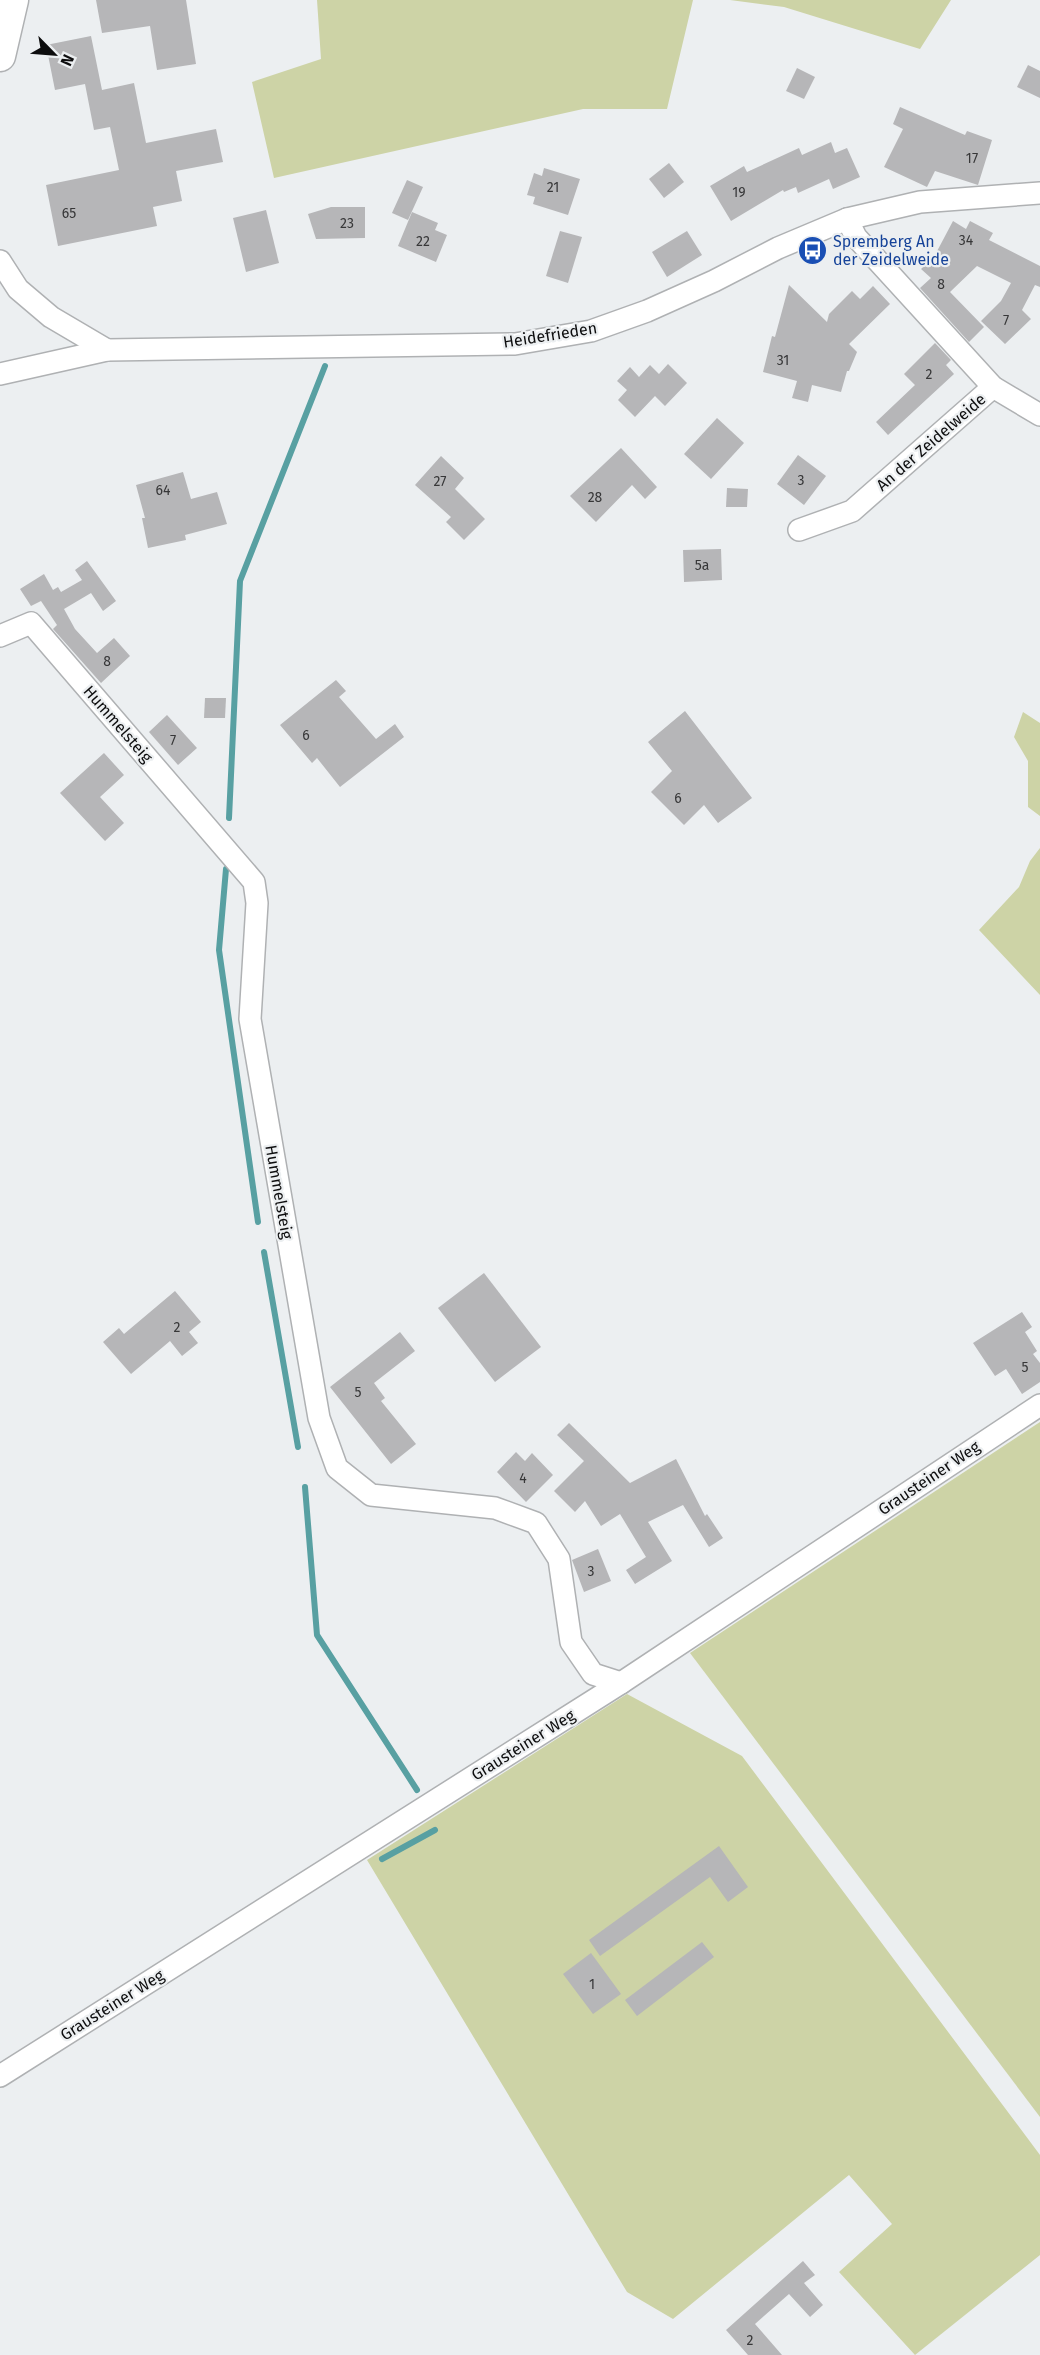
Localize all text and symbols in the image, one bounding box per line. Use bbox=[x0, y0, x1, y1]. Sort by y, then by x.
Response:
north arrow bbox=[24, 24, 84, 84]
text: N bbox=[56, 51, 78, 69]
house number: 17 bbox=[966, 150, 978, 167]
house number: 21 bbox=[547, 179, 559, 196]
house number: 19 bbox=[732, 184, 746, 201]
house number: 65 bbox=[62, 205, 76, 222]
house number: 23 bbox=[340, 215, 354, 232]
place label: Spremberg An der Zeidelweide bbox=[833, 232, 949, 269]
house number: 34 bbox=[959, 232, 974, 249]
house number: 22 bbox=[416, 233, 430, 250]
bus stop icon: Spremberg An der Zeidelweide bbox=[796, 234, 828, 266]
house number: 8 bbox=[937, 276, 945, 293]
house number: 7 bbox=[1003, 312, 1009, 329]
street label: Heidefrieden bbox=[502, 318, 598, 352]
house number: 31 bbox=[777, 352, 789, 369]
house number: 2 bbox=[926, 366, 933, 383]
street label: An der Zeidelweide bbox=[872, 389, 990, 495]
house number: 3 bbox=[798, 472, 805, 489]
house number: 27 bbox=[433, 473, 447, 490]
house number: 64 bbox=[156, 482, 171, 499]
house number: 28 bbox=[588, 489, 603, 506]
house number: 5a bbox=[695, 557, 709, 574]
house number: 8 bbox=[103, 653, 111, 670]
street label: Hummelsteig bbox=[79, 682, 157, 767]
house number: 6 bbox=[302, 727, 310, 744]
house number: 7 bbox=[170, 732, 176, 749]
house number: 6 bbox=[674, 790, 682, 807]
street label: Hummelsteig bbox=[261, 1143, 297, 1241]
house number: 2 bbox=[174, 1319, 181, 1336]
house number: 5 bbox=[1021, 1359, 1029, 1376]
house number: 5 bbox=[354, 1384, 362, 1401]
street label: Grausteiner Weg bbox=[875, 1437, 984, 1519]
house number: 4 bbox=[519, 1470, 527, 1487]
house number: 3 bbox=[588, 1563, 595, 1580]
street label: Grausteiner Weg bbox=[468, 1705, 579, 1784]
street label: Grausteiner Weg bbox=[57, 1965, 168, 2044]
house number: 1 bbox=[589, 1976, 595, 1993]
house number: 2 bbox=[747, 2332, 754, 2349]

